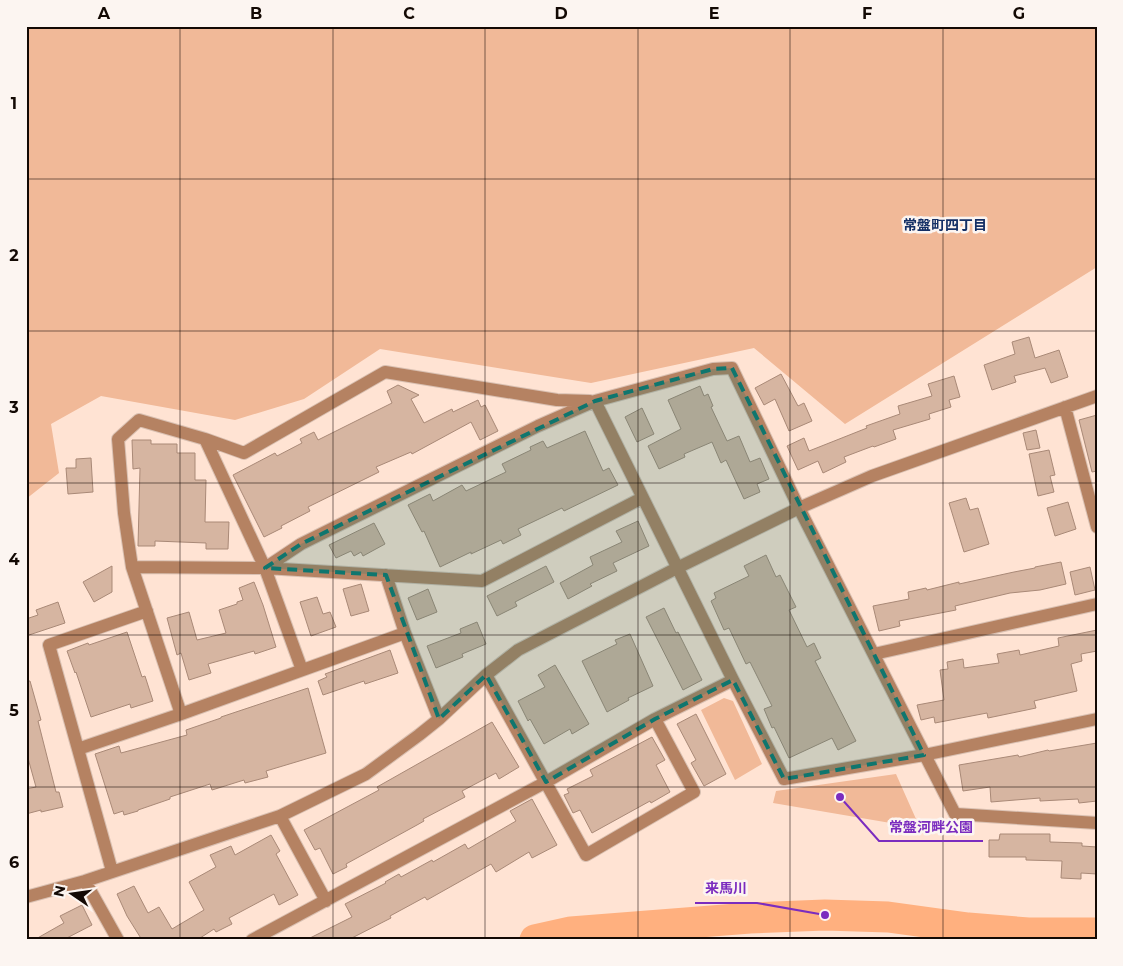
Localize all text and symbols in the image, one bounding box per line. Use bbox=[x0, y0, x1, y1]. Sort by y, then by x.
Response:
text: A bbox=[97, 4, 111, 23]
text: B bbox=[250, 4, 262, 23]
text: C bbox=[403, 4, 415, 23]
text: D bbox=[554, 4, 568, 23]
text: E bbox=[709, 4, 719, 23]
text: F bbox=[862, 4, 872, 23]
text: G bbox=[1013, 4, 1025, 23]
text: 1 bbox=[11, 94, 17, 113]
district label: 常盤町四丁目 bbox=[903, 216, 987, 234]
text: 2 bbox=[9, 246, 19, 265]
text: 3 bbox=[8, 398, 19, 417]
text: 4 bbox=[8, 550, 20, 569]
text: 5 bbox=[9, 701, 19, 720]
callout: 常盤河畔公園 bbox=[879, 812, 983, 841]
text: 常盤河畔公園 bbox=[889, 818, 973, 836]
text: 6 bbox=[9, 853, 19, 872]
north arrow bbox=[48, 868, 98, 918]
callout: 来馬川 bbox=[695, 874, 757, 903]
text: 来馬川 bbox=[705, 879, 747, 897]
text: N bbox=[49, 884, 69, 899]

